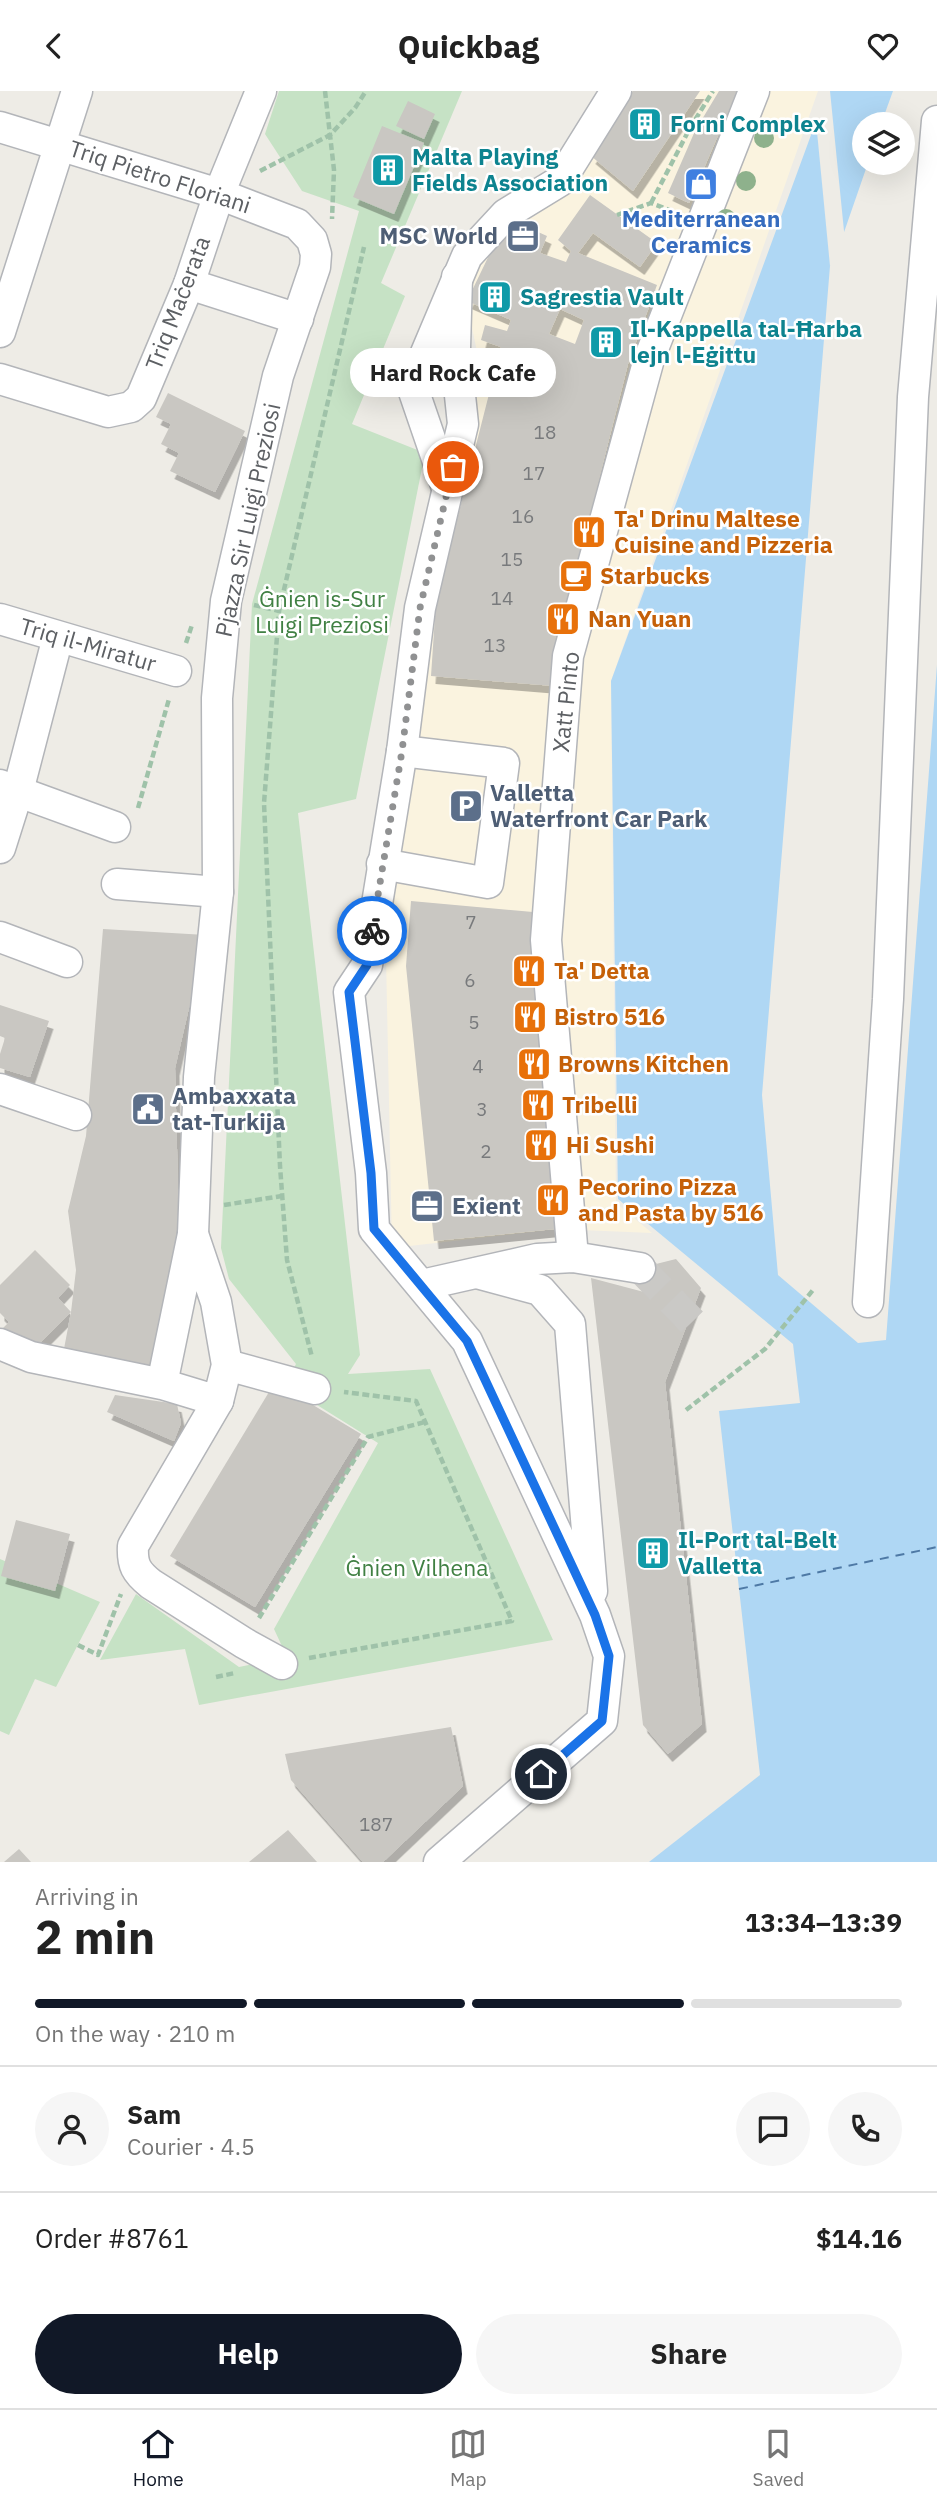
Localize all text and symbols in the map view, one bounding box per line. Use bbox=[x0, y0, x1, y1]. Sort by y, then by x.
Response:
text: Quickbag bbox=[398, 25, 539, 67]
icon: back bbox=[35, 27, 73, 65]
icon: heart bbox=[864, 27, 902, 65]
building icon: Forni Complex bbox=[626, 105, 664, 143]
place label: Forni Complex bbox=[670, 108, 826, 138]
map controls bbox=[852, 112, 915, 175]
button: layers bbox=[852, 112, 915, 175]
street label: Triq Pietro Floriani bbox=[66, 133, 255, 220]
place label: Malta Playing Fields Association bbox=[412, 141, 608, 197]
building icon: Malta Playing Fields Association bbox=[369, 151, 407, 189]
shop icon: Mediterranean Ceramics bbox=[682, 165, 720, 203]
place label: Mediterranean Ceramics bbox=[622, 203, 780, 259]
office icon: MSC World bbox=[504, 217, 542, 255]
place label: MSC World bbox=[379, 220, 498, 250]
street label: Triq Maċerata bbox=[138, 231, 216, 374]
building icon: Sagrestia Vault bbox=[476, 278, 514, 316]
place label: Sagrestia Vault bbox=[520, 281, 684, 311]
place label: Il-Kappella tal-Ħarba lejn l-Eġittu bbox=[630, 313, 862, 369]
building icon: Il-Kappella tal-Ħarba lejn l-Eġittu bbox=[587, 323, 625, 361]
callout: Hard Rock Cafe bbox=[350, 348, 556, 397]
text: Hard Rock Cafe bbox=[370, 357, 536, 387]
street label: Pjazza Sir Luigi Preziosi bbox=[208, 400, 286, 639]
house number: 18 bbox=[534, 420, 556, 444]
pin bbox=[423, 437, 483, 497]
icon: bag bbox=[434, 448, 472, 486]
house number: 17 bbox=[523, 461, 545, 485]
place label: Ta' Drinu Maltese Cuisine and Pizzeria bbox=[614, 503, 833, 559]
house number: 16 bbox=[512, 504, 534, 528]
restaurant icon: Ta' Drinu Maltese Cuisine and Pizzeria bbox=[570, 513, 608, 551]
house number: 15 bbox=[501, 547, 523, 571]
cafe icon: Starbucks bbox=[557, 557, 595, 595]
place label: Starbucks bbox=[600, 560, 710, 590]
park label: Ġnien is-Sur Luigi Preziosi bbox=[255, 583, 389, 639]
house number: 14 bbox=[491, 586, 513, 610]
restaurant icon: Nan Yuan bbox=[544, 600, 582, 638]
place label: Nan Yuan bbox=[588, 603, 691, 633]
street label: Triq il-Miratur bbox=[17, 610, 161, 678]
house number: 13 bbox=[484, 633, 506, 657]
street label: Xatt Pinto bbox=[545, 650, 585, 754]
place label: Valletta Waterfront Car Park bbox=[490, 777, 708, 833]
parking icon: Valletta Waterfront Car Park bbox=[447, 787, 485, 825]
courier bbox=[337, 896, 407, 966]
house number: 7 bbox=[465, 910, 477, 934]
icon: bike bbox=[353, 912, 391, 950]
restaurant icon: Ta' Detta bbox=[510, 952, 548, 990]
place label: Ta' Detta bbox=[554, 955, 650, 985]
house number: 6 bbox=[464, 968, 476, 992]
restaurant icon: Bistro 516 bbox=[511, 998, 549, 1036]
place label: Bistro 516 bbox=[554, 1001, 665, 1031]
house number: 5 bbox=[468, 1010, 480, 1034]
restaurant icon: Browns Kitchen bbox=[515, 1045, 553, 1083]
place label: Browns Kitchen bbox=[558, 1048, 729, 1078]
house number: 4 bbox=[472, 1054, 484, 1078]
place label: Ambaxxata tat-Turkija bbox=[172, 1080, 296, 1136]
restaurant icon: Tribelli bbox=[519, 1086, 557, 1124]
place label: Tribelli bbox=[562, 1089, 638, 1119]
public building icon: Ambaxxata tat-Turkija bbox=[129, 1090, 167, 1128]
house number: 3 bbox=[476, 1097, 488, 1121]
restaurant icon: Hi Sushi bbox=[522, 1126, 560, 1164]
place label: Hi Sushi bbox=[566, 1129, 655, 1159]
house number: 2 bbox=[480, 1139, 492, 1163]
place label: Pecorino Pizza and Pasta by 516 bbox=[578, 1171, 764, 1227]
restaurant icon: Pecorino Pizza and Pasta by 516 bbox=[534, 1181, 572, 1219]
office icon: Exient bbox=[408, 1187, 446, 1225]
place label: Exient bbox=[452, 1190, 521, 1220]
place label: Il-Port tal-Belt Valletta bbox=[678, 1524, 837, 1580]
building icon: Il-Port tal-Belt Valletta bbox=[634, 1534, 672, 1572]
park label: Ġnien Vilhena bbox=[346, 1552, 488, 1582]
pin bbox=[511, 1744, 571, 1804]
icon: home bbox=[522, 1755, 560, 1793]
house number: 187 bbox=[359, 1812, 393, 1836]
text: Arriving in bbox=[35, 1881, 139, 1911]
text: 13:34–13:39 bbox=[745, 1905, 902, 1939]
text: 2 min bbox=[35, 1907, 155, 1967]
text: On the way · 210 m bbox=[35, 2018, 235, 2048]
button: person bbox=[35, 2092, 109, 2166]
button: chat bbox=[736, 2092, 810, 2166]
button: phone bbox=[828, 2092, 902, 2166]
text: Sam bbox=[127, 2097, 181, 2131]
text: Courier · 4.5 bbox=[127, 2131, 255, 2161]
text: Order #8761 bbox=[35, 2221, 189, 2255]
text: $14.16 bbox=[816, 2221, 902, 2255]
button: Help bbox=[35, 2314, 462, 2394]
button: Share bbox=[476, 2314, 902, 2394]
tab: Home bbox=[133, 2425, 184, 2491]
tab: Map bbox=[449, 2425, 487, 2491]
tab: Saved bbox=[753, 2425, 804, 2491]

